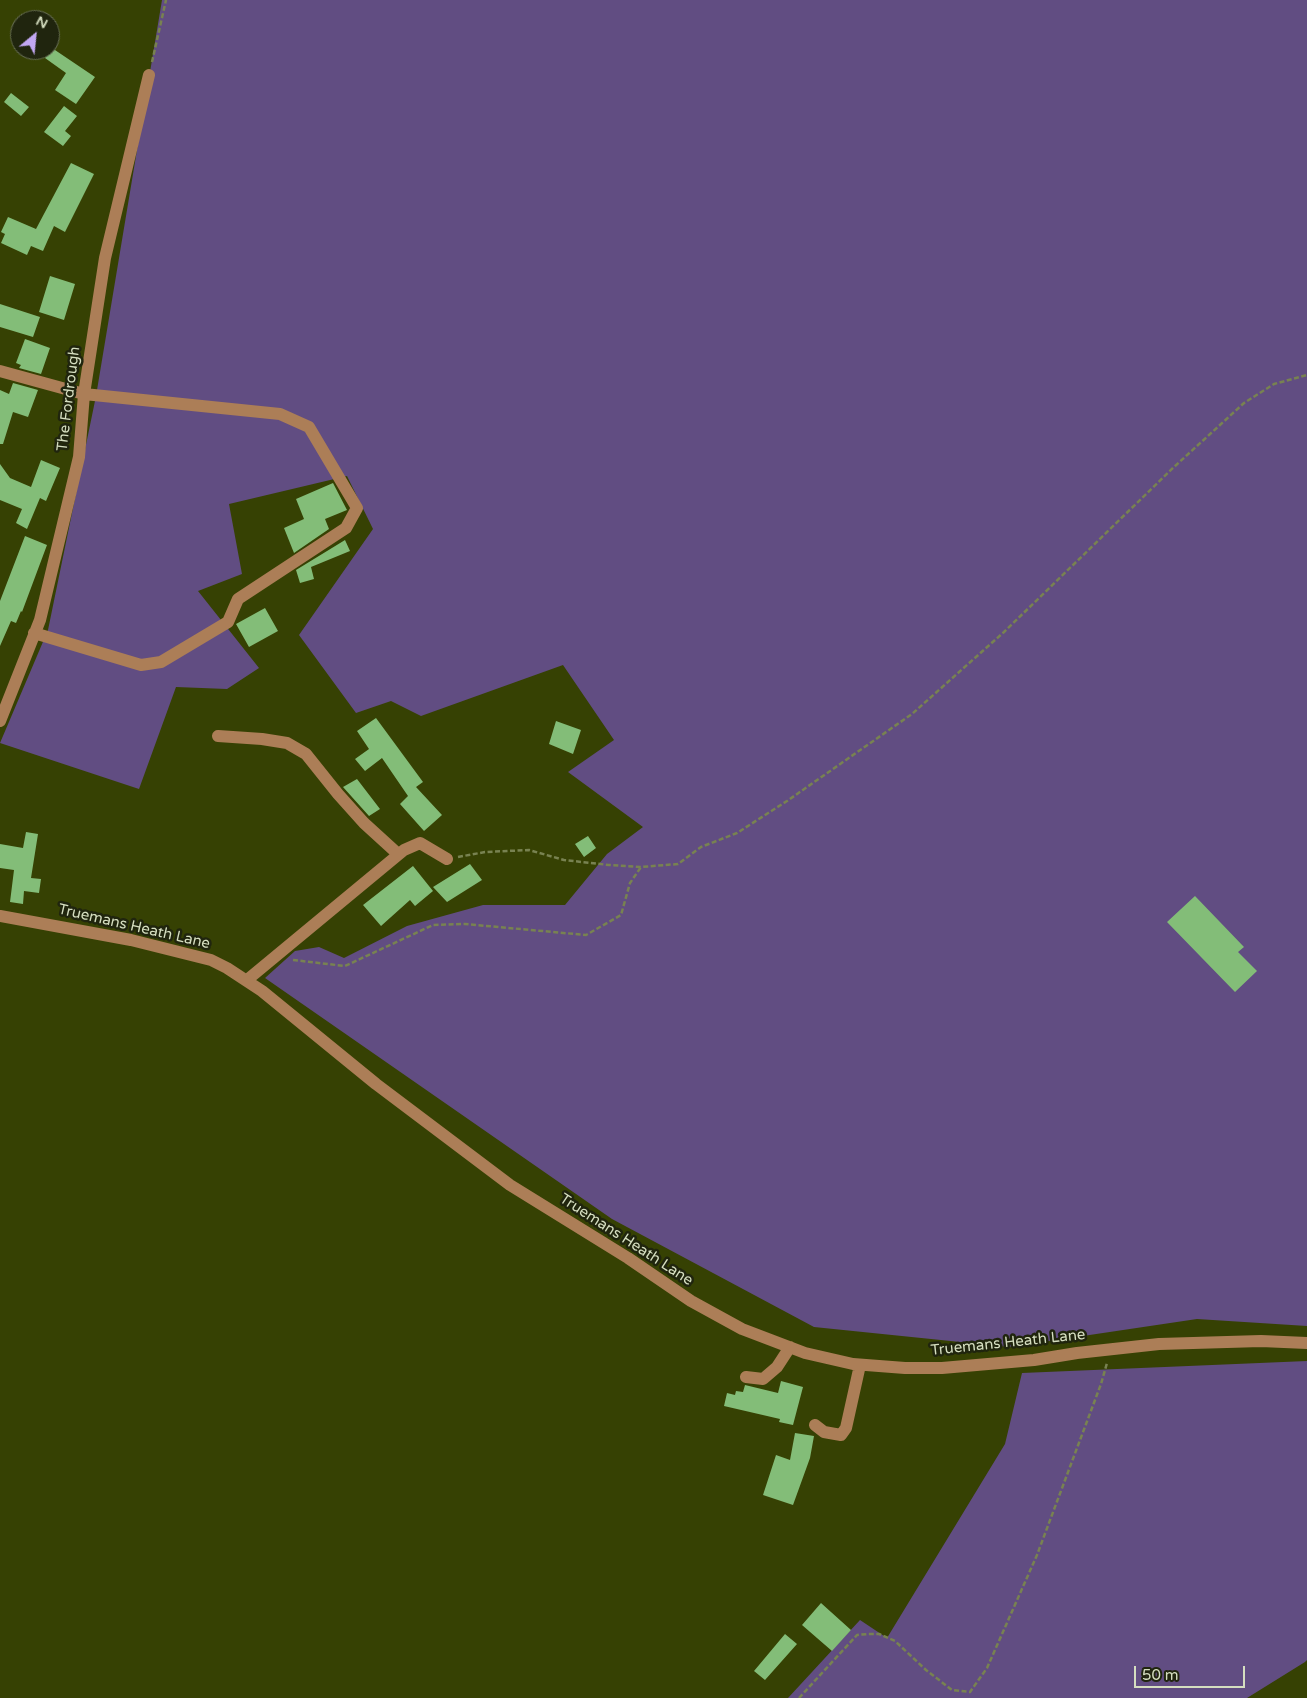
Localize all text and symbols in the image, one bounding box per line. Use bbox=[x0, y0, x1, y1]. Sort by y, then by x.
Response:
north arrow bbox=[10, 10, 60, 60]
text: N bbox=[33, 12, 51, 32]
street label: The Fordrough bbox=[54, 346, 84, 452]
street label: Truemans Heath Lane bbox=[56, 901, 212, 953]
street label: Truemans Heath Lane bbox=[556, 1190, 696, 1290]
street label: Truemans Heath Lane bbox=[930, 1326, 1086, 1360]
scale bar bbox=[1137, 1656, 1248, 1688]
text: 50 m bbox=[1142, 1666, 1179, 1684]

